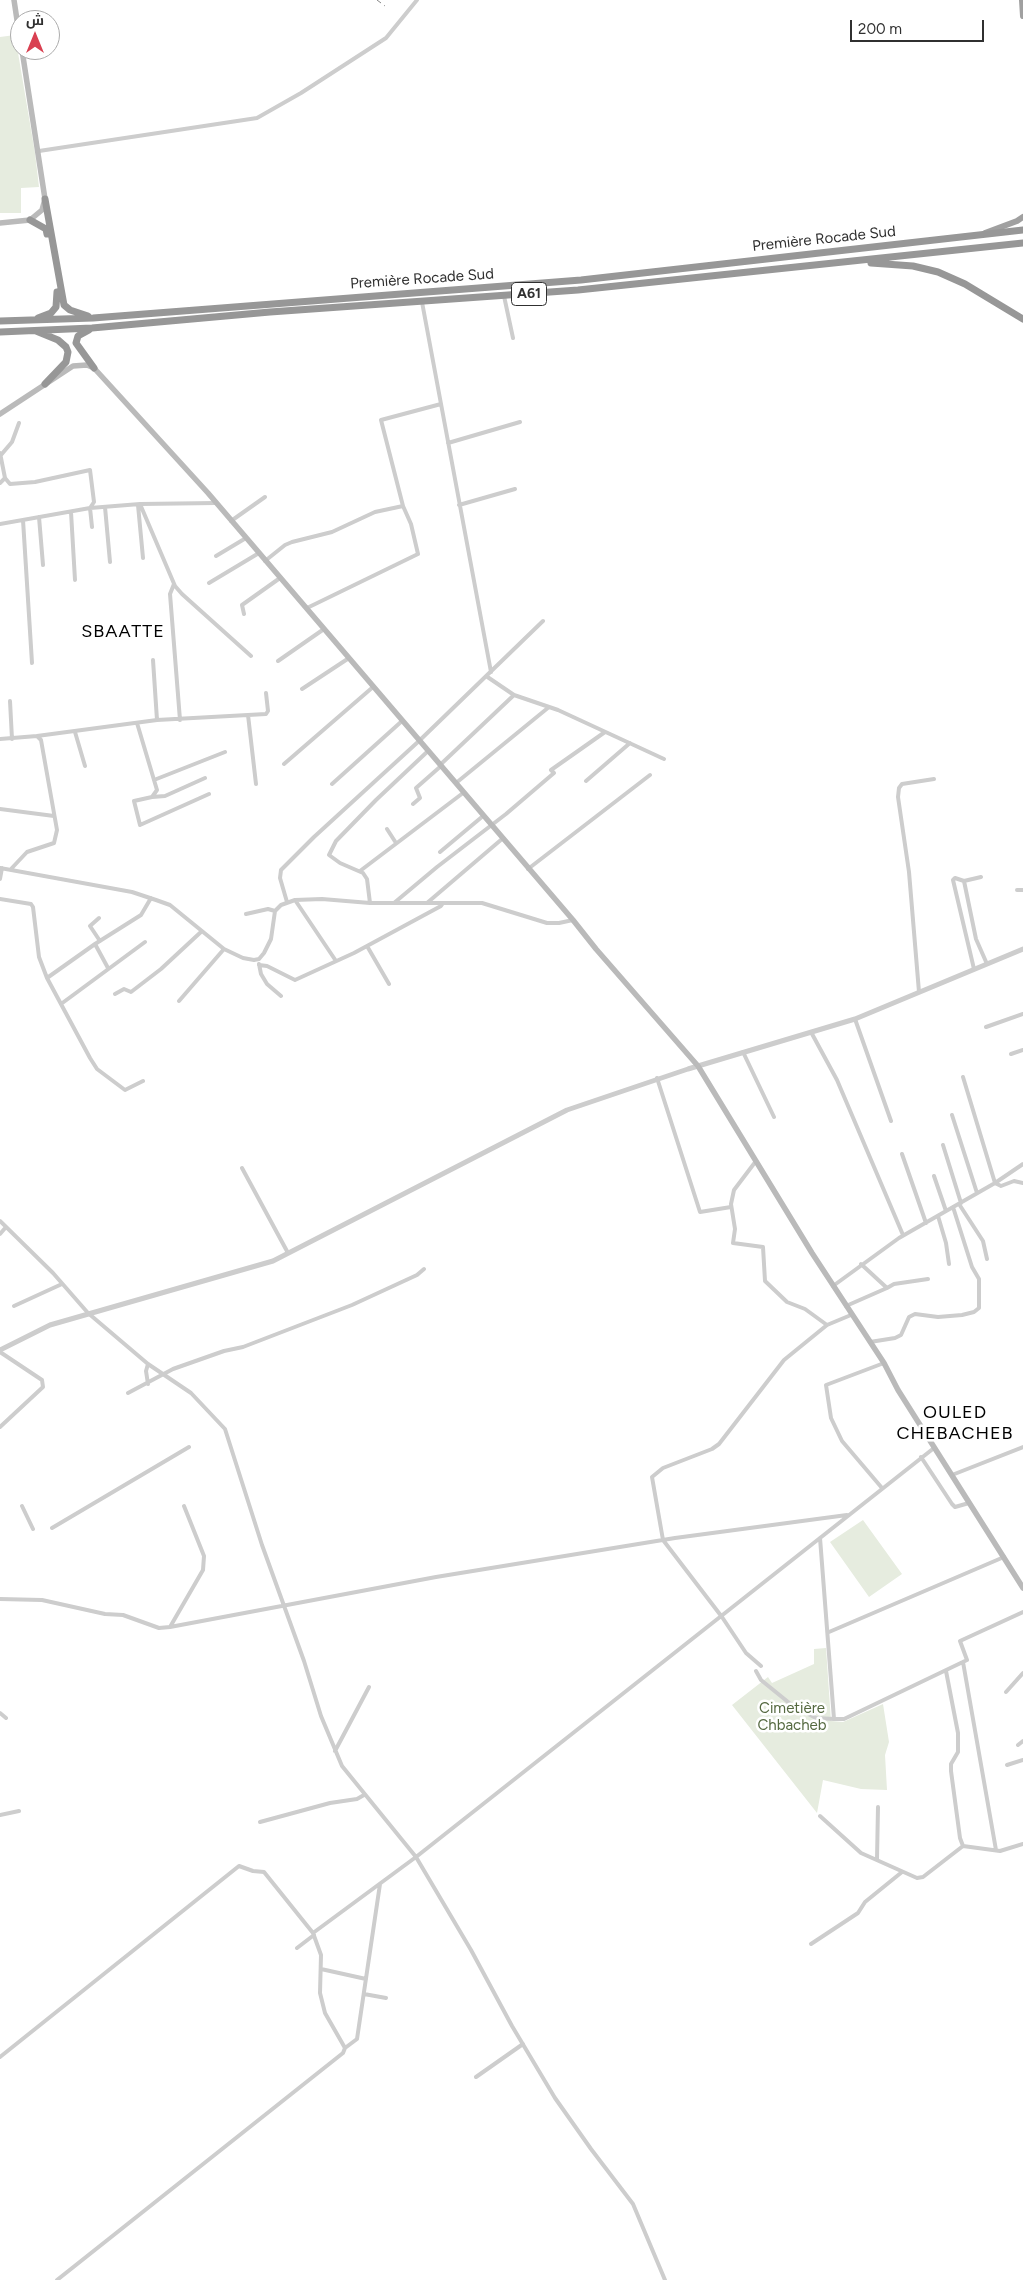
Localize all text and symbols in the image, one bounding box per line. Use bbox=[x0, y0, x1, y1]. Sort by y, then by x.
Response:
north arrow bbox=[10, 10, 60, 60]
scale bar bbox=[853, 10, 987, 42]
text: ش bbox=[26, 12, 44, 29]
text: 200 m bbox=[858, 20, 902, 38]
street label: Première Rocade Sud bbox=[751, 223, 897, 255]
street label: Première Rocade Sud bbox=[349, 265, 495, 293]
road number: A61 bbox=[512, 282, 546, 306]
district label: SBAATTE bbox=[80, 621, 166, 643]
district label: OULED CHEBACHEB bbox=[895, 1402, 1015, 1445]
park label: Cimetière Chbacheb bbox=[757, 1700, 827, 1735]

